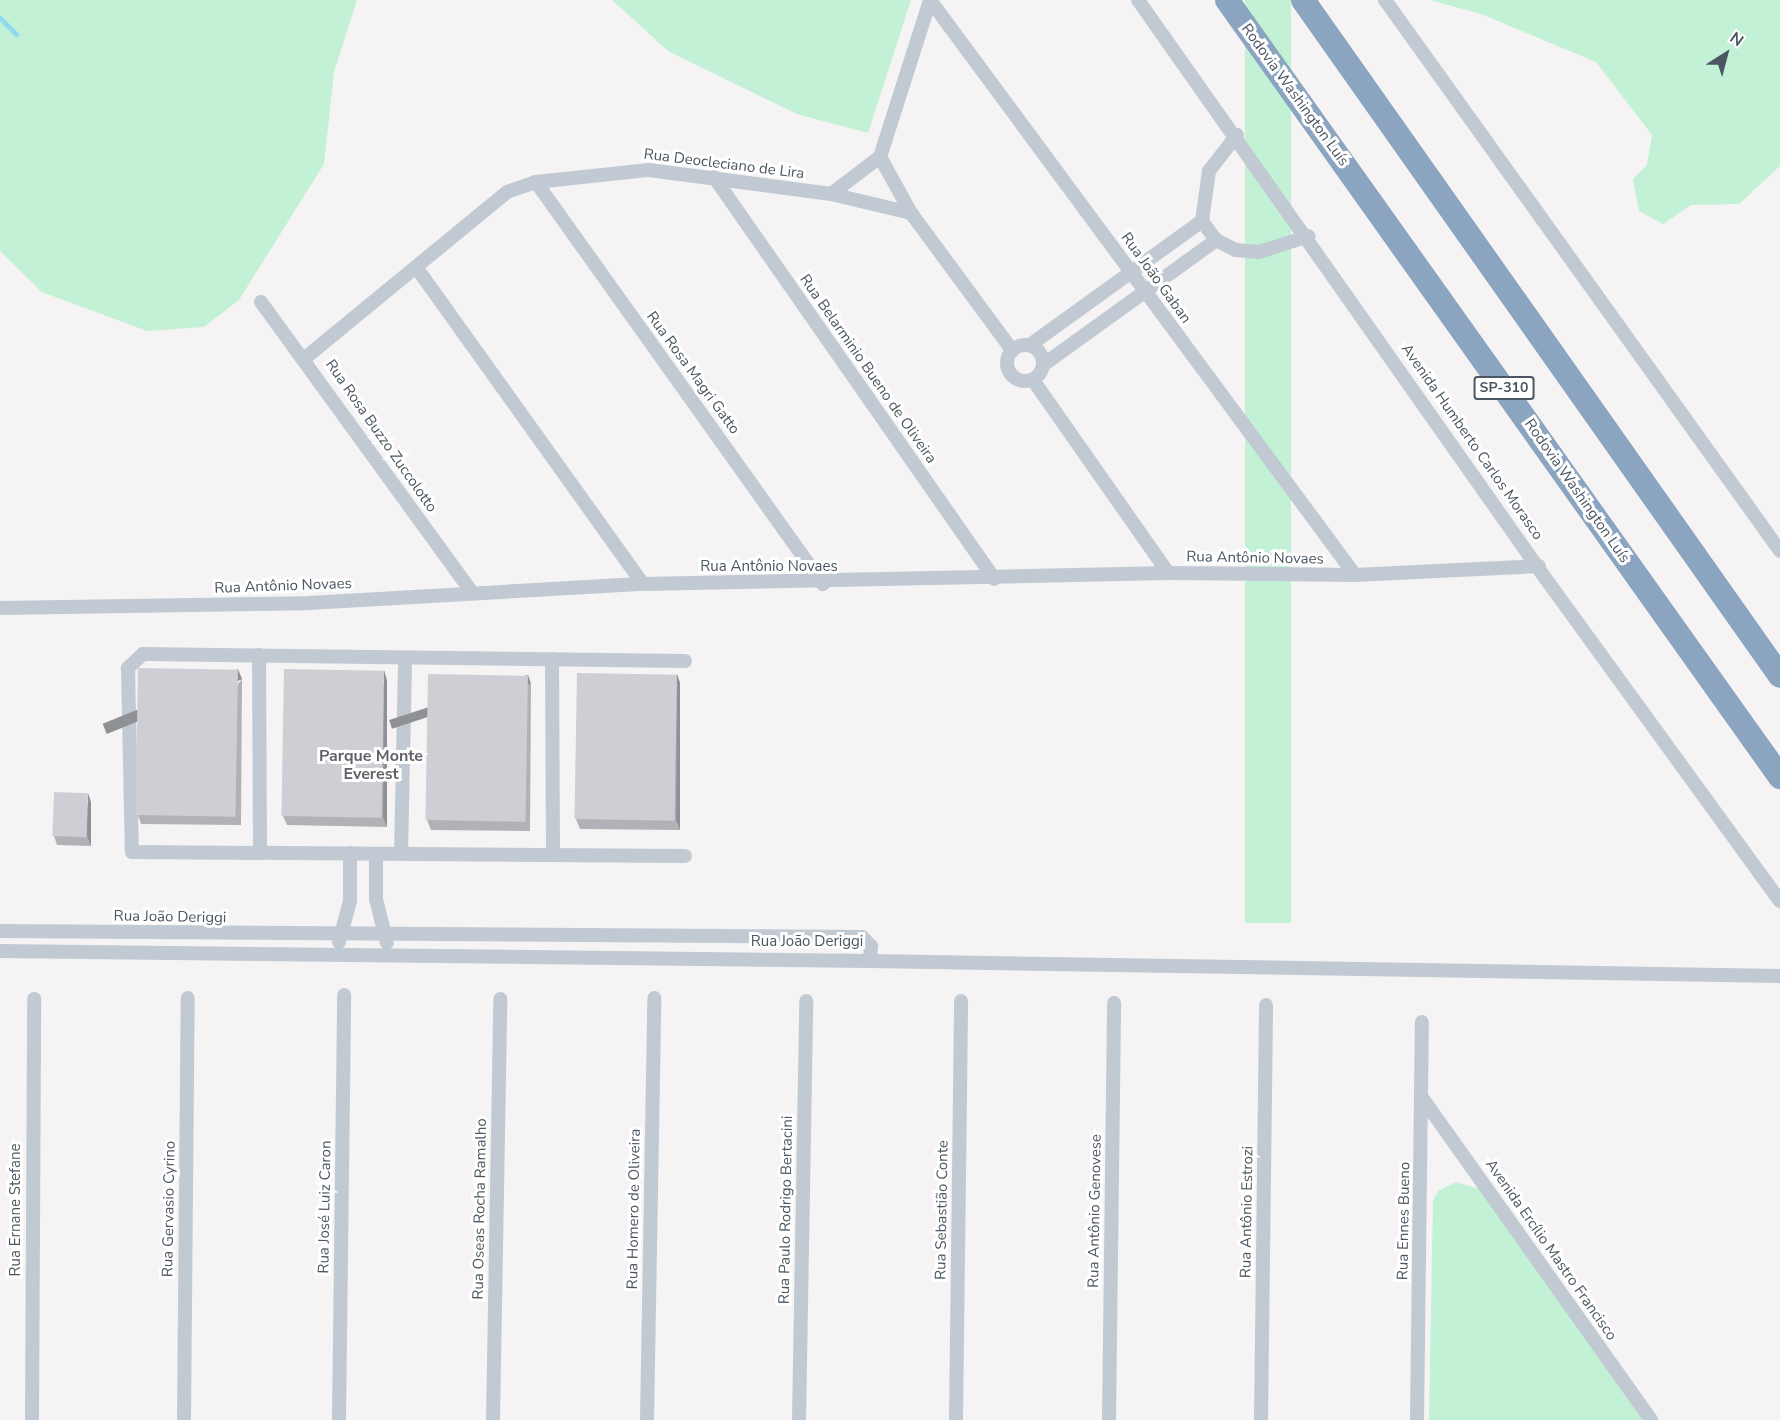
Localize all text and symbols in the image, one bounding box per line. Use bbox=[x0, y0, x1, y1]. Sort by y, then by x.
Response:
street label: Rodovia Washington Luís bbox=[1237, 20, 1353, 170]
north arrow bbox=[1696, 24, 1756, 84]
text: N bbox=[1725, 27, 1748, 52]
street label: Rua Deocleciano de Lira bbox=[643, 145, 805, 183]
street label: Rua João Gaban bbox=[1117, 229, 1195, 327]
street label: Rua Belarminio Bueno de Oliveira bbox=[796, 271, 940, 467]
street label: Rua Rosa Magri Gatto bbox=[642, 308, 744, 438]
street label: Avenida Humberto Carlos Morasco bbox=[1397, 341, 1547, 543]
street label: Rua Rosa Buzzo Zuccolotto bbox=[321, 356, 441, 516]
road number: SP-310 bbox=[1472, 377, 1536, 399]
street label: Rodovia Washington Luís bbox=[1520, 416, 1634, 566]
street label: Rua Antônio Novaes bbox=[1186, 548, 1324, 568]
street label: Rua Antônio Novaes bbox=[700, 558, 838, 576]
street label: Rua Antônio Novaes bbox=[214, 575, 352, 597]
district label: Parque Monte Everest bbox=[319, 746, 423, 784]
street label: Rua João Deriggi bbox=[114, 907, 226, 927]
street label: Rua João Deriggi bbox=[751, 933, 863, 951]
street label: Rua Paulo Rodrigo Bertacini bbox=[775, 1116, 797, 1304]
street label: Rua Oseas Rocha Ramalho bbox=[469, 1118, 491, 1300]
street label: Rua Homero de Oliveira bbox=[624, 1129, 644, 1289]
street label: Rua Antônio Genovese bbox=[1085, 1134, 1105, 1288]
street label: Rua José Luiz Caron bbox=[315, 1140, 335, 1274]
street label: Rua Sebastião Conte bbox=[932, 1140, 952, 1280]
street label: Rua Gervasio Cyrino bbox=[159, 1141, 179, 1277]
street label: Rua Ernane Stefane bbox=[7, 1144, 25, 1276]
street label: Rua Antônio Estrozi bbox=[1237, 1146, 1257, 1278]
street label: Avenida Ercílio Mastro Francisco bbox=[1481, 1156, 1621, 1344]
street label: Rua Ennes Bueno bbox=[1394, 1162, 1414, 1280]

